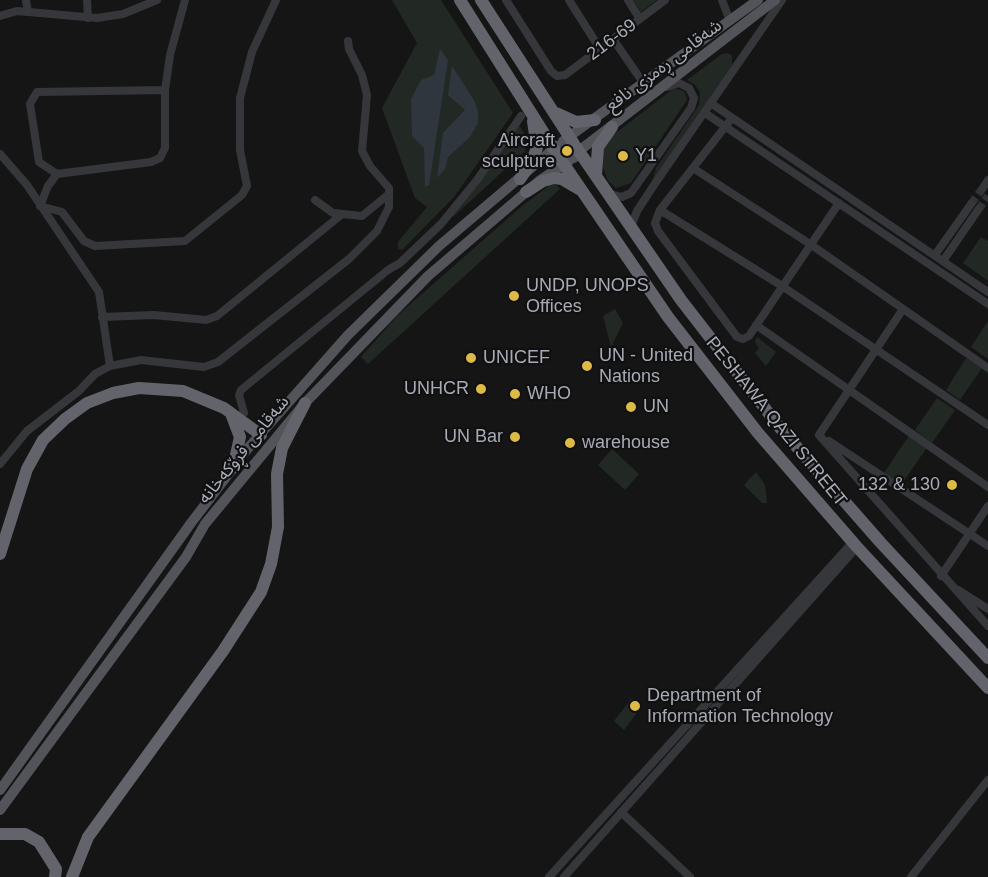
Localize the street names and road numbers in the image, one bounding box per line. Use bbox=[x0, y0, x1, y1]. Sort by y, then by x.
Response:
street label: 216-69 bbox=[583, 15, 641, 65]
street label: شەقامی ڕەمزی نافع bbox=[602, 15, 726, 117]
street label: PESHAWA QAZI STREET bbox=[701, 333, 851, 511]
street label: شەقامی فڕۆکەخانە bbox=[194, 392, 294, 508]

